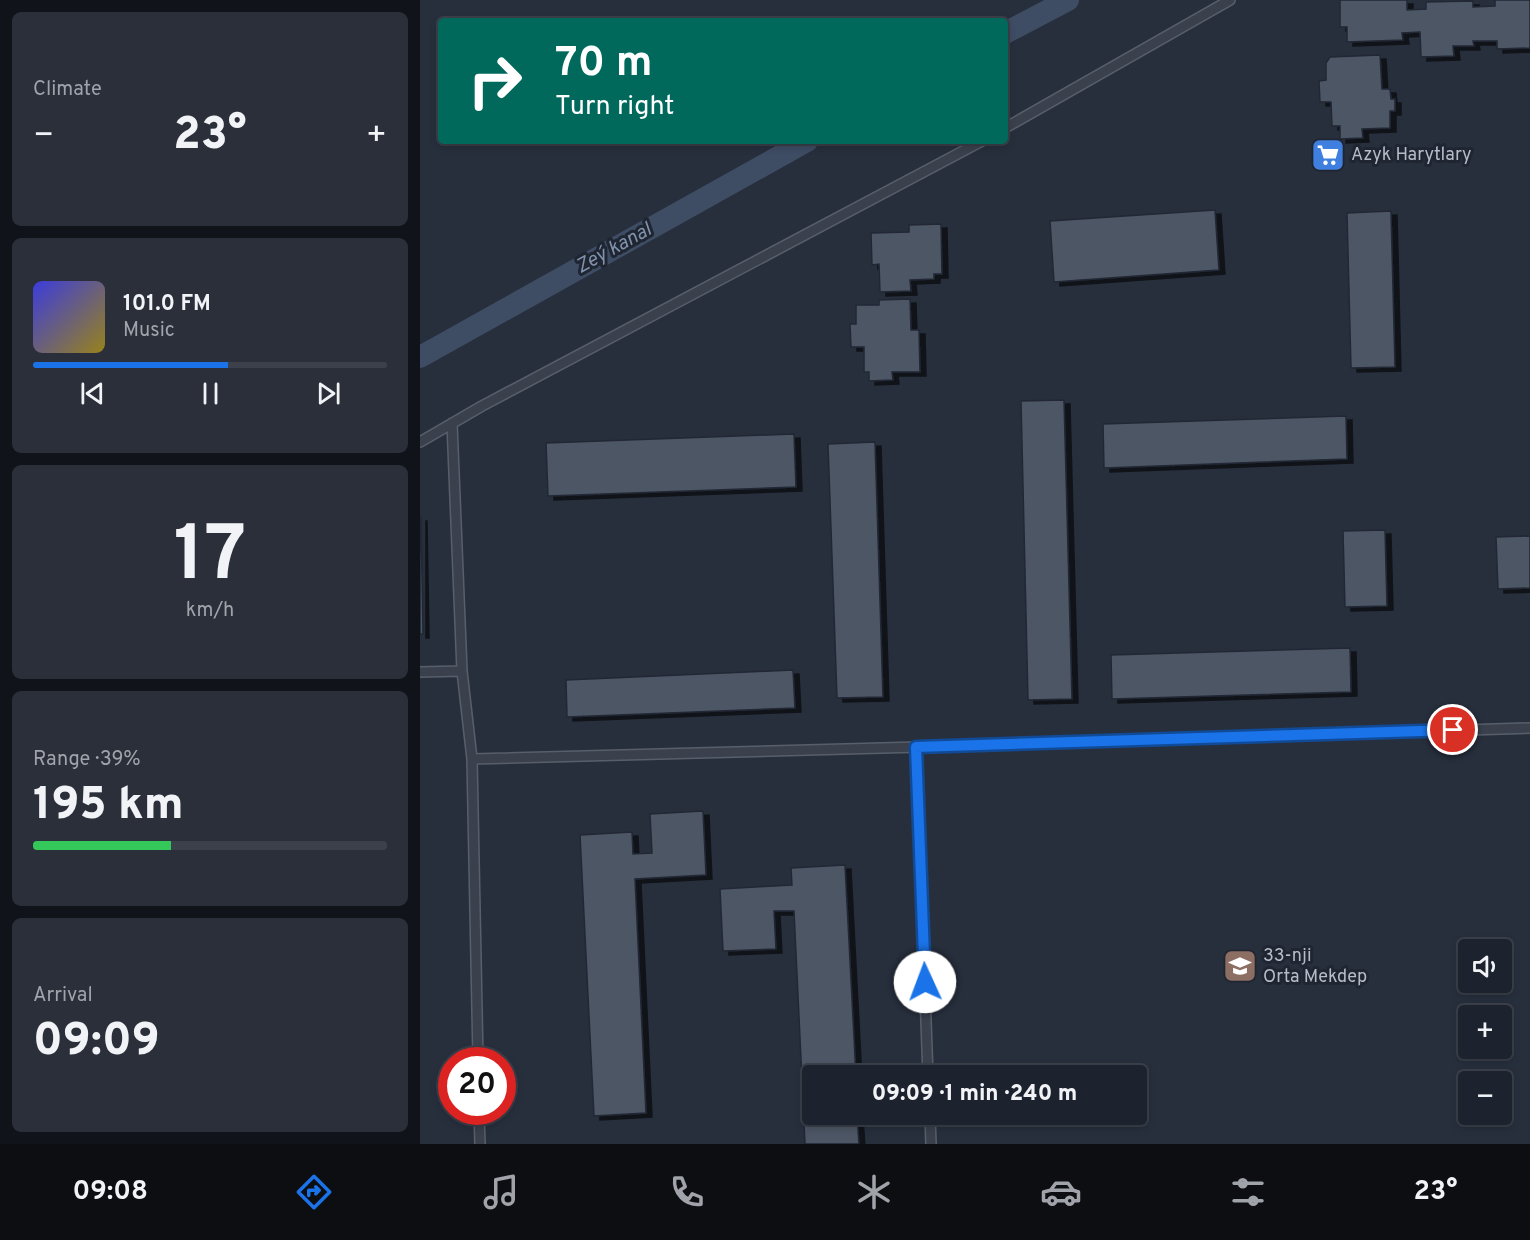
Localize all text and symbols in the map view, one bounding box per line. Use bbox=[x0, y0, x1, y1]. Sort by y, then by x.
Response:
text: 70 m bbox=[555, 38, 653, 91]
icon: right bbox=[456, 42, 534, 120]
text: Climate bbox=[33, 77, 102, 103]
text: Turn right bbox=[555, 90, 674, 124]
text: 23° bbox=[173, 108, 247, 165]
text: − bbox=[33, 116, 54, 158]
text: + bbox=[366, 116, 387, 158]
supermarket icon: Azyk Harytlary bbox=[1310, 137, 1346, 173]
place label: Azyk Harytlary bbox=[1351, 144, 1472, 167]
water label: Zeý kanal bbox=[571, 217, 657, 280]
text: 101.0 FM bbox=[123, 291, 211, 318]
text: Music bbox=[123, 318, 175, 344]
icon: previous bbox=[76, 377, 109, 410]
icon: pause bbox=[194, 377, 227, 410]
icon: next bbox=[312, 377, 345, 410]
text: 17 bbox=[174, 509, 246, 608]
text: km/h bbox=[186, 598, 234, 624]
pin bbox=[1427, 704, 1478, 755]
icon: arrive bbox=[1436, 713, 1469, 746]
text: Range · 39% bbox=[33, 747, 141, 773]
text: 195 km bbox=[33, 778, 184, 835]
map controls bbox=[1458, 939, 1512, 1125]
button: sound bbox=[1458, 939, 1512, 993]
place label: 33-nji Orta Mekdep bbox=[1263, 945, 1367, 989]
school or university icon: 33-nji Orta Mekdep bbox=[1222, 948, 1258, 984]
position arrow bbox=[893, 950, 957, 1014]
text: Arrival bbox=[33, 983, 93, 1009]
button: + bbox=[1458, 1005, 1512, 1059]
text: 09:09 bbox=[33, 1014, 160, 1071]
speed limit sign: 20 bbox=[438, 1047, 516, 1125]
button: − bbox=[1458, 1071, 1512, 1125]
text: 09:09 · 1 min · 240 m bbox=[872, 1081, 1077, 1108]
icon: directions bbox=[293, 1171, 335, 1213]
icon: music bbox=[480, 1171, 522, 1213]
icon: phone bbox=[666, 1171, 708, 1213]
icon: climate bbox=[853, 1171, 895, 1213]
icon: car bbox=[1040, 1171, 1082, 1213]
icon: filters bbox=[1227, 1171, 1269, 1213]
text: 09:08 bbox=[72, 1175, 148, 1209]
text: 23° bbox=[1414, 1175, 1458, 1209]

